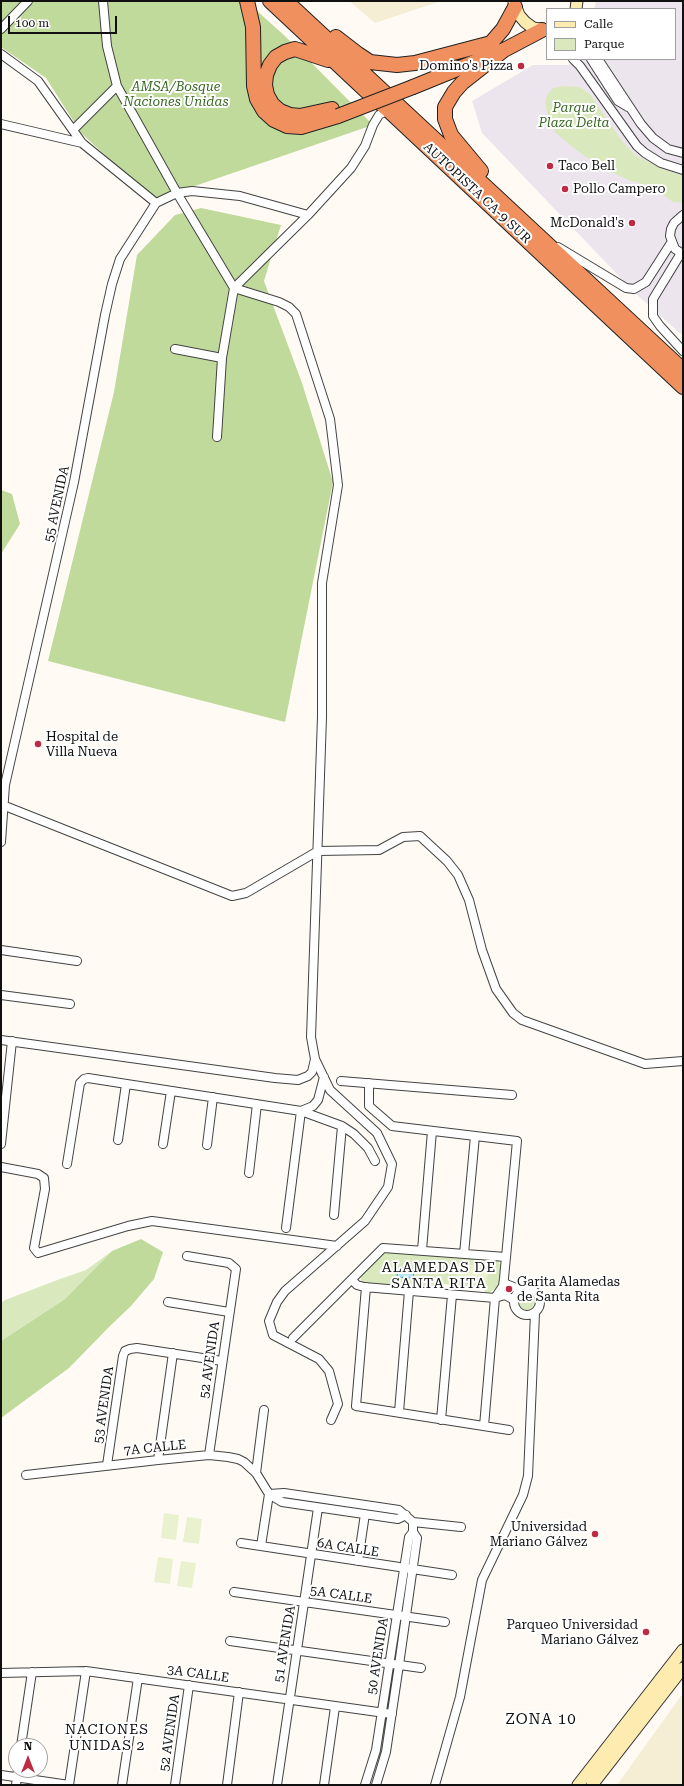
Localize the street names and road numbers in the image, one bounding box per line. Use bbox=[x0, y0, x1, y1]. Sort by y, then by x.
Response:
street label: AUTOPISTA CA-9 SUR bbox=[420, 139, 534, 247]
street label: 55 AVENIDA bbox=[41, 464, 73, 544]
street label: 52 AVENIDA bbox=[197, 1320, 223, 1400]
street label: 53 AVENIDA bbox=[91, 1365, 117, 1445]
street label: 7A CALLE bbox=[123, 1437, 187, 1459]
street label: 6A CALLE bbox=[316, 1535, 380, 1561]
street label: 5A CALLE bbox=[309, 1583, 373, 1607]
street label: 51 AVENIDA bbox=[271, 1604, 299, 1684]
street label: 50 AVENIDA bbox=[364, 1616, 392, 1696]
street label: 3A CALLE bbox=[166, 1662, 230, 1686]
street label: 52 AVENIDA bbox=[157, 1693, 183, 1773]

